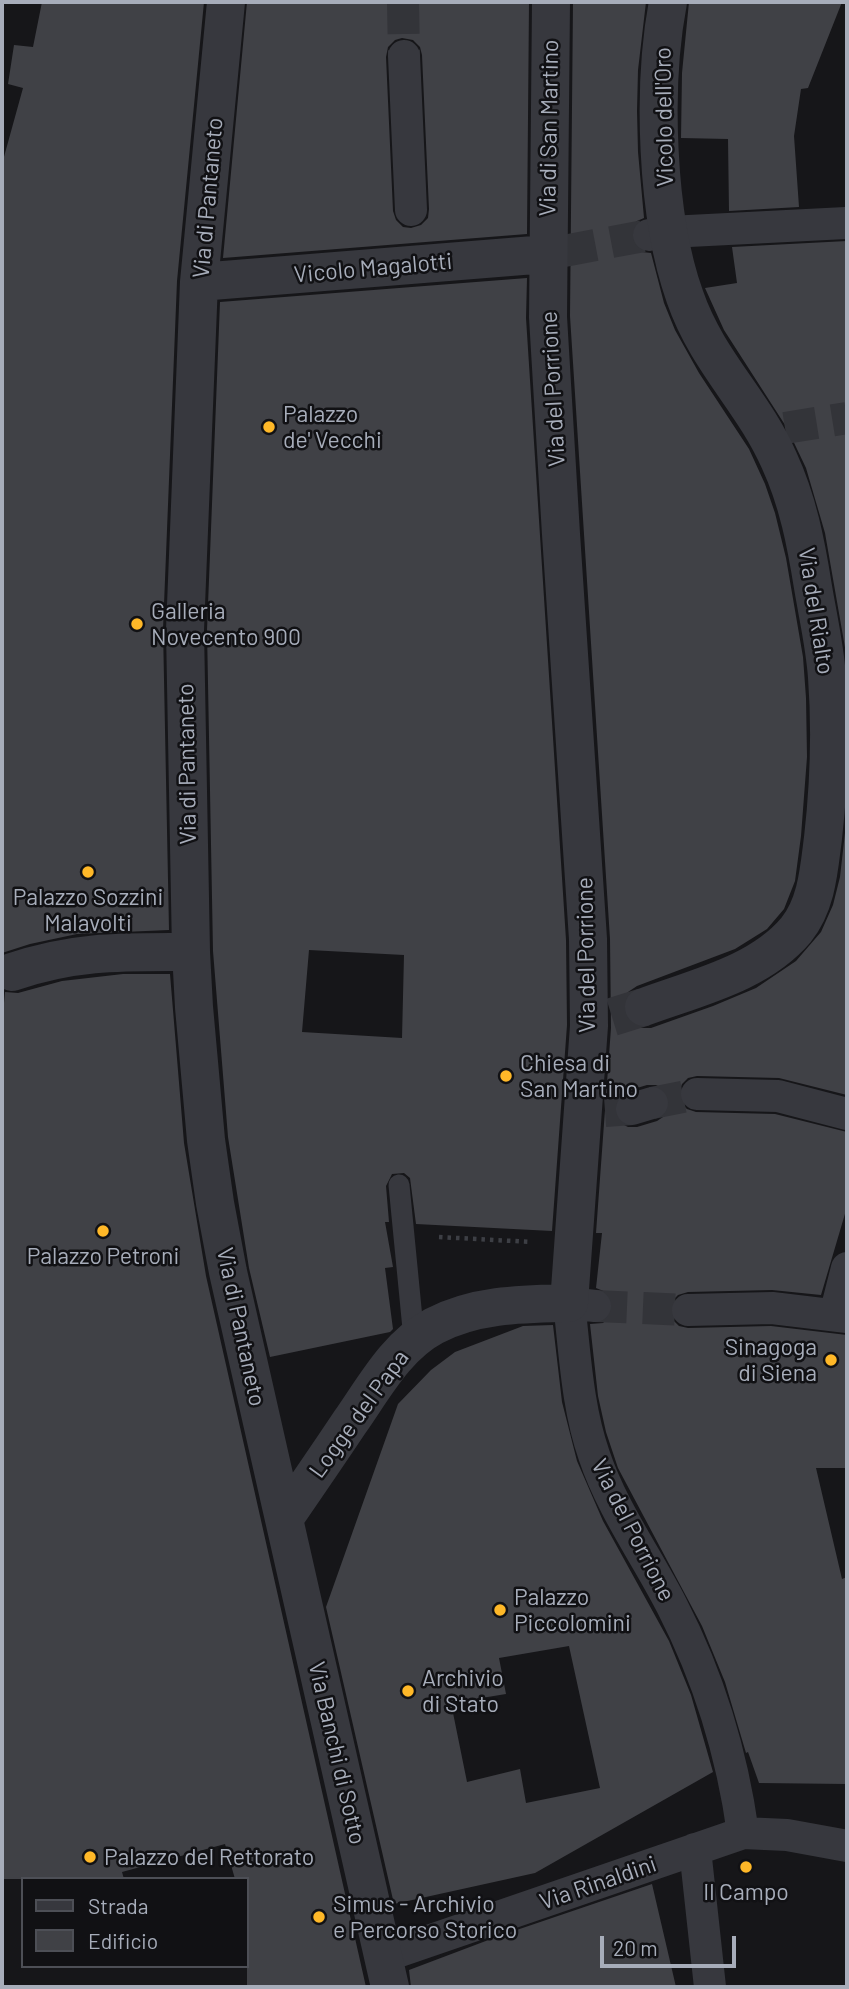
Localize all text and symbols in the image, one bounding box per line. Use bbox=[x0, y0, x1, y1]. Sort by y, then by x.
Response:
street label: Via di San Martino bbox=[534, 39, 564, 217]
street label: Vicolo dell'Oro bbox=[649, 47, 679, 187]
street label: Via di Pantaneto bbox=[187, 116, 229, 280]
street label: Vicolo Magalotti bbox=[293, 247, 453, 289]
street label: Via del Porrione bbox=[535, 310, 571, 468]
place label: Palazzo de' Vecchi bbox=[283, 400, 382, 454]
marker: Palazzo de' Vecchi bbox=[261, 419, 277, 435]
street label: Via del Rialto bbox=[792, 546, 840, 676]
place label: Galleria Novecento 900 bbox=[151, 597, 301, 651]
marker: Galleria Novecento 900 bbox=[129, 616, 145, 632]
street label: Via di Pantaneto bbox=[172, 683, 202, 845]
marker: Palazzo Sozzini Malavolti bbox=[80, 864, 96, 880]
street label: Via del Porrione bbox=[571, 877, 601, 1033]
place label: Palazzo Sozzini Malavolti bbox=[13, 883, 163, 937]
place label: Chiesa di San Martino bbox=[520, 1049, 638, 1103]
marker: Chiesa di San Martino bbox=[498, 1068, 514, 1084]
marker: Palazzo Petroni bbox=[95, 1223, 111, 1239]
place label: Palazzo Petroni bbox=[27, 1242, 179, 1270]
street label: Via di Pantaneto bbox=[211, 1245, 271, 1409]
place label: Sinagoga di Siena bbox=[725, 1333, 817, 1387]
street label: Logge del Papa bbox=[303, 1345, 415, 1483]
marker: Sinagoga di Siena bbox=[823, 1352, 839, 1368]
street label: Via del Porrione bbox=[585, 1454, 681, 1606]
place label: Palazzo Piccolomini bbox=[514, 1583, 631, 1637]
marker: Palazzo Piccolomini bbox=[492, 1602, 508, 1618]
street label: Via Banchi di Sotto bbox=[303, 1659, 371, 1847]
place label: Archivio di Stato bbox=[422, 1664, 504, 1718]
marker: Archivio di Stato bbox=[400, 1683, 416, 1699]
place label: Palazzo del Rettorato bbox=[104, 1843, 314, 1871]
marker: Palazzo del Rettorato bbox=[82, 1849, 98, 1865]
street label: Via Rinaldini bbox=[536, 1850, 660, 1916]
marker: Il Campo bbox=[738, 1859, 754, 1875]
legend bbox=[21, 1877, 248, 1968]
place label: Il Campo bbox=[703, 1878, 789, 1906]
place label: Simus - Archivio e Percorso Storico bbox=[333, 1890, 517, 1944]
text: Strada bbox=[88, 1893, 148, 1918]
marker: Simus - Archivio e Percorso Storico bbox=[311, 1909, 327, 1925]
scale bar bbox=[604, 1923, 740, 1967]
text: Edificio bbox=[88, 1928, 158, 1953]
text: 20 m bbox=[613, 1935, 658, 1960]

